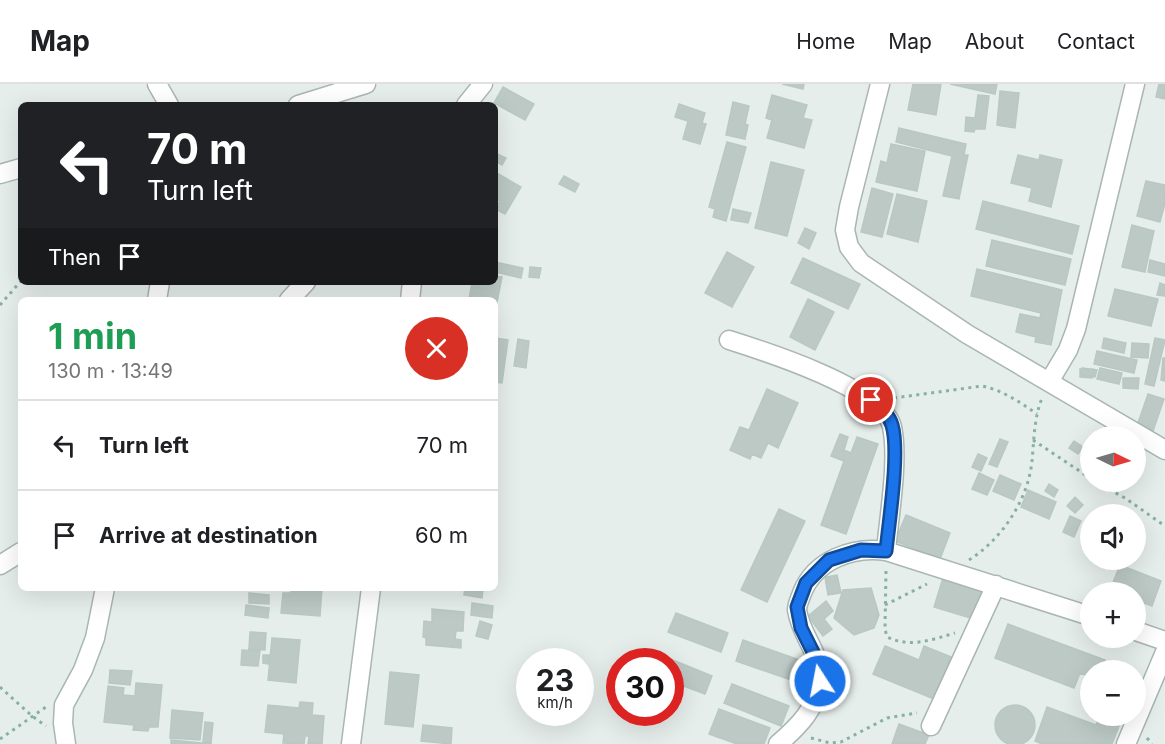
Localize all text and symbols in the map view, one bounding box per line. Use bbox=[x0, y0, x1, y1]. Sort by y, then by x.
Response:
text: Map bbox=[30, 24, 90, 58]
text: Home bbox=[796, 29, 855, 54]
text: Map bbox=[888, 29, 932, 54]
text: About bbox=[965, 29, 1024, 54]
text: Contact bbox=[1057, 29, 1135, 54]
text: 70 m bbox=[147, 123, 247, 174]
icon: left bbox=[48, 126, 126, 204]
text: Turn left bbox=[147, 174, 253, 207]
icon: arrive bbox=[113, 240, 146, 273]
text: Then bbox=[48, 244, 101, 270]
text: 1 min bbox=[48, 314, 137, 358]
button: close bbox=[405, 317, 468, 380]
text: 130 m · 13:49 bbox=[48, 359, 173, 383]
pin bbox=[845, 374, 896, 425]
icon: arrive bbox=[854, 383, 887, 416]
north arrow bbox=[1080, 426, 1146, 492]
map controls bbox=[1080, 426, 1146, 726]
icon: left bbox=[48, 429, 81, 462]
text: Turn left bbox=[99, 432, 189, 458]
text: 70 m bbox=[417, 432, 468, 458]
button: sound bbox=[1080, 504, 1146, 570]
icon: arrive bbox=[48, 519, 81, 552]
text: Arrive at destination bbox=[99, 522, 318, 548]
text: 60 m bbox=[415, 522, 468, 548]
button: + bbox=[1080, 582, 1146, 648]
speed limit sign: 30 bbox=[606, 648, 684, 726]
position arrow bbox=[788, 649, 852, 713]
button: − bbox=[1080, 660, 1146, 726]
text: 23 bbox=[536, 662, 574, 698]
text: km/h bbox=[537, 693, 573, 712]

